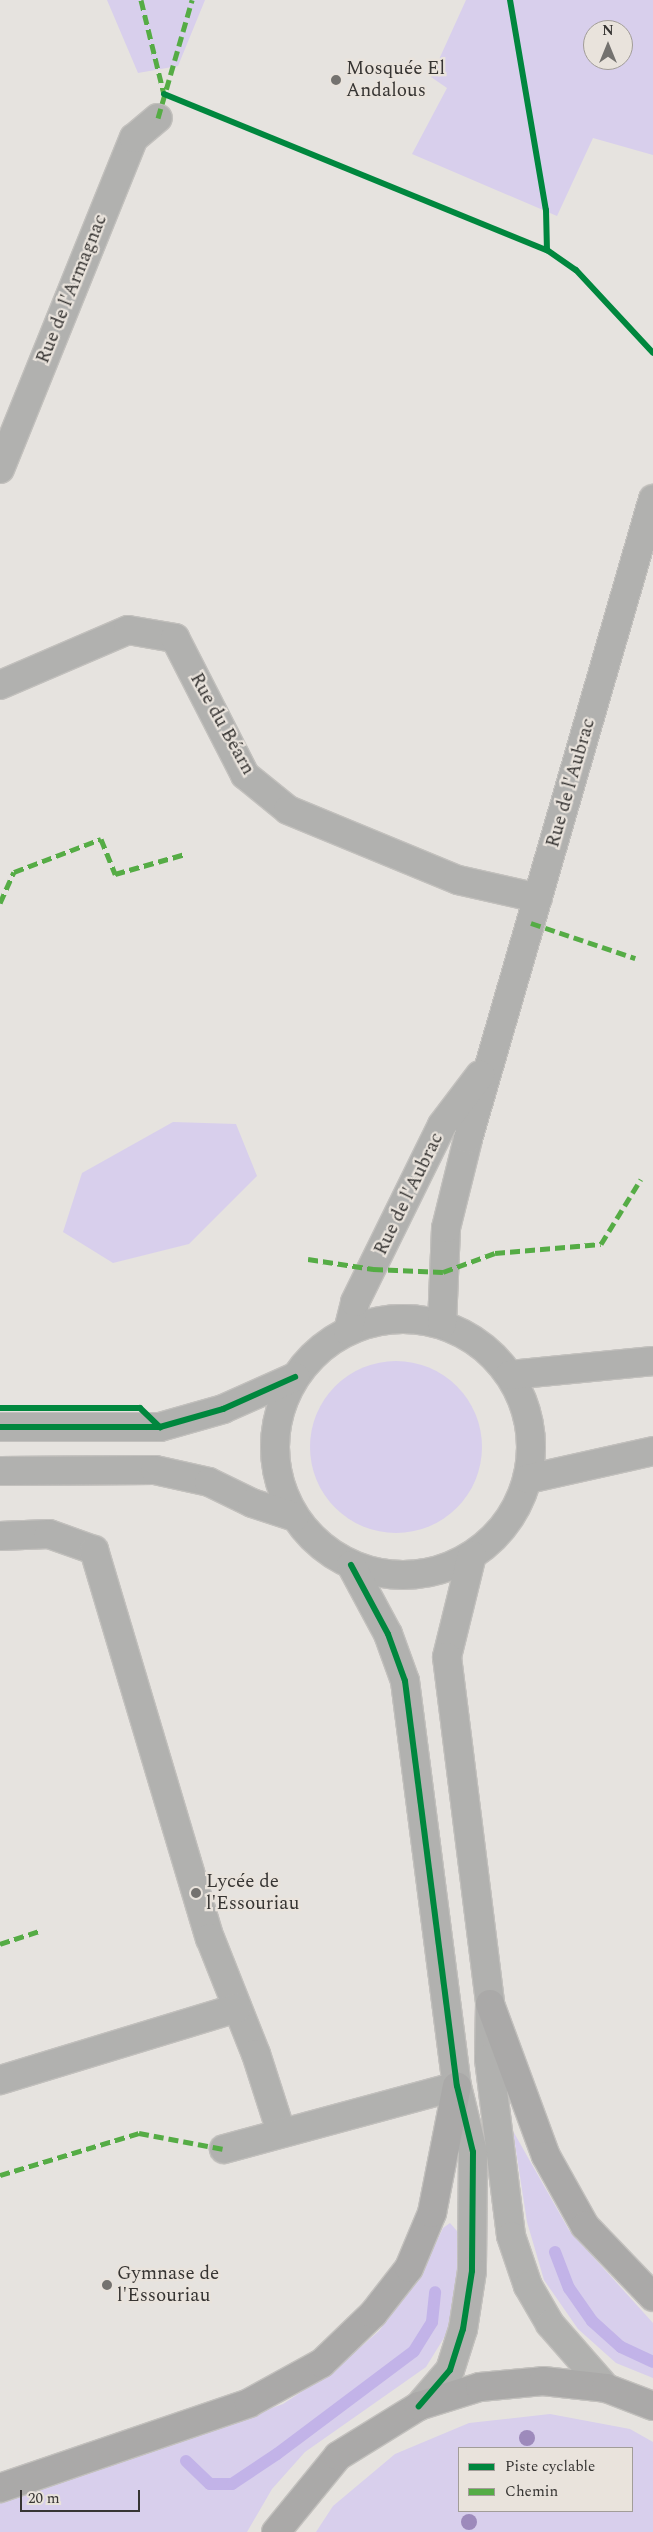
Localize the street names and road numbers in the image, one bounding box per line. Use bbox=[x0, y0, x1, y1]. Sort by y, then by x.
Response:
street label: Rue de l'Armagnac bbox=[32, 211, 112, 367]
street label: Rue du Béarn bbox=[185, 669, 259, 779]
street label: Rue de l'Aubrac bbox=[542, 716, 600, 850]
street label: Rue de l'Aubrac bbox=[370, 1129, 448, 1259]

